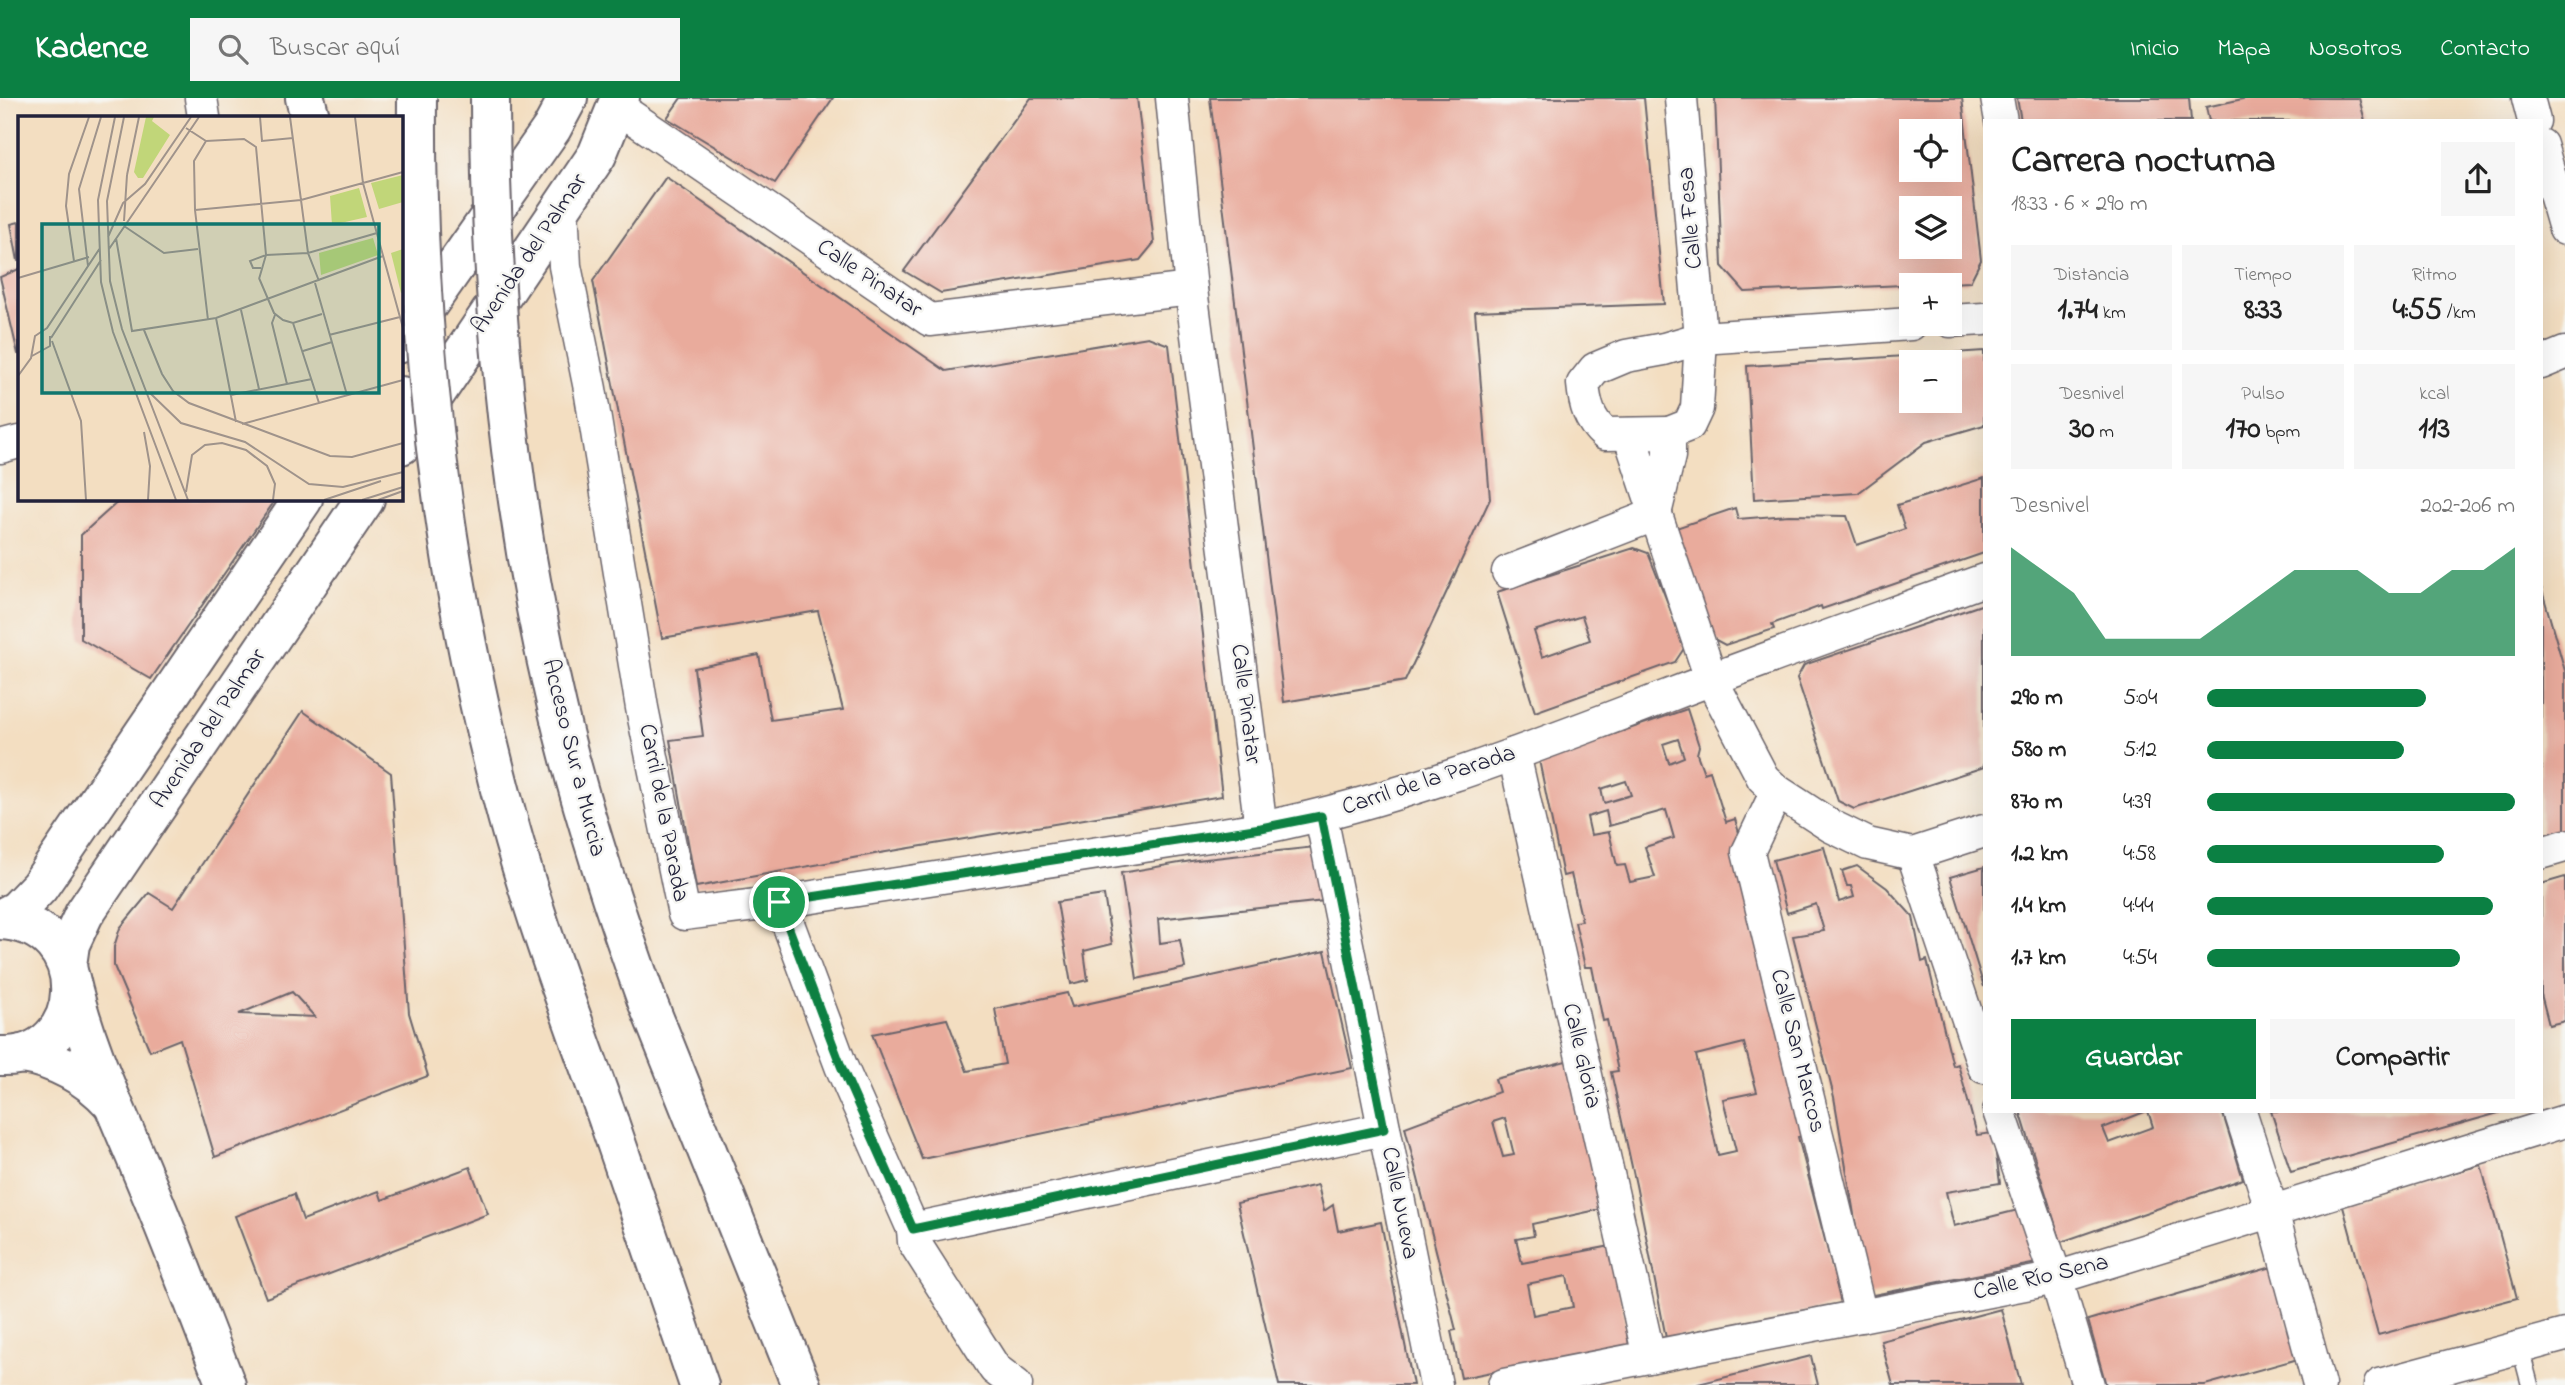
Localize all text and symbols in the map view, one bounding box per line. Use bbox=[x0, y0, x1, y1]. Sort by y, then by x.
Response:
search box bbox=[190, 18, 680, 81]
text: Kadence bbox=[35, 25, 148, 73]
icon: search bbox=[214, 30, 252, 68]
text: Buscar aquí bbox=[270, 30, 400, 68]
text: Inicio bbox=[2130, 32, 2179, 67]
text: Mapa bbox=[2217, 32, 2271, 67]
text: Nosotros bbox=[2309, 32, 2402, 67]
text: Contacto bbox=[2440, 32, 2530, 67]
inset map bbox=[18, 116, 402, 500]
map controls bbox=[1899, 119, 1962, 413]
button: locate bbox=[1899, 119, 1962, 182]
text: Carrera nocturna bbox=[2011, 134, 2276, 190]
button: share bbox=[2441, 142, 2515, 216]
street label: Calle Fesa bbox=[1669, 165, 1713, 271]
street label: Avenida del Palmar bbox=[463, 166, 597, 341]
text: 18:33 · 6 × 290 m bbox=[2011, 188, 2148, 221]
button: layers bbox=[1899, 196, 1962, 259]
street label: Calle Pinatar bbox=[809, 231, 929, 328]
text: Distancia bbox=[2054, 262, 2129, 289]
text: Tiempo bbox=[2234, 262, 2292, 289]
text: Ritmo bbox=[2412, 262, 2457, 289]
button: + bbox=[1899, 273, 1962, 336]
text: 1.74 bbox=[2058, 289, 2098, 333]
text: 8:33 bbox=[2244, 289, 2282, 333]
text: 4:55 bbox=[2393, 289, 2442, 333]
text: km bbox=[2098, 300, 2126, 327]
text: /km bbox=[2442, 300, 2476, 327]
button: − bbox=[1899, 350, 1962, 413]
text: Desnivel bbox=[2059, 381, 2124, 408]
text: Pulso bbox=[2241, 381, 2285, 408]
text: kcal bbox=[2419, 381, 2449, 408]
text: 30 bbox=[2069, 408, 2095, 452]
text: 170 bbox=[2226, 408, 2260, 452]
text: 113 bbox=[2419, 408, 2450, 452]
text: m bbox=[2095, 419, 2114, 446]
text: bpm bbox=[2260, 419, 2300, 446]
text: Desnivel bbox=[2011, 490, 2089, 523]
text: 202–206 m bbox=[2420, 490, 2515, 523]
street label: Avenida del Palmar bbox=[142, 641, 276, 816]
street label: Calle Pinatar bbox=[1220, 642, 1270, 767]
street label: Acceso Sur a Murcia bbox=[532, 655, 614, 861]
text: 290 m bbox=[2011, 682, 2063, 715]
text: 5:04 bbox=[2123, 682, 2158, 715]
street label: Carril de la Parada bbox=[629, 721, 697, 905]
text: 580 m bbox=[2011, 734, 2066, 767]
text: 5:12 bbox=[2123, 734, 2157, 767]
street label: Carril de la Parada bbox=[1338, 736, 1520, 826]
text: 870 m bbox=[2011, 786, 2063, 819]
text: 4:39 bbox=[2123, 786, 2151, 819]
text: 1.2 km bbox=[2011, 838, 2068, 871]
text: 4:58 bbox=[2123, 838, 2156, 871]
pin bbox=[749, 872, 809, 932]
icon: arrive bbox=[760, 883, 798, 921]
text: 1.4 km bbox=[2011, 890, 2066, 923]
text: 4:44 bbox=[2123, 890, 2153, 923]
text: 1.7 km bbox=[2011, 942, 2066, 975]
text: 4:54 bbox=[2123, 942, 2157, 975]
street label: Calle San Marcos bbox=[1760, 966, 1834, 1136]
street label: Calle Gloria bbox=[1552, 1000, 1610, 1112]
button: Guardar bbox=[2011, 1019, 2256, 1099]
button: Compartir bbox=[2270, 1019, 2515, 1099]
street label: Calle Nueva bbox=[1371, 1144, 1427, 1262]
street label: Calle Río Sena bbox=[1970, 1245, 2112, 1311]

